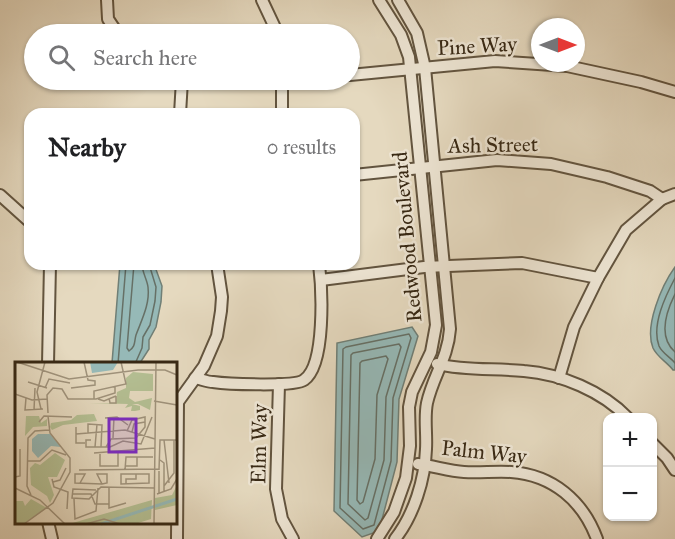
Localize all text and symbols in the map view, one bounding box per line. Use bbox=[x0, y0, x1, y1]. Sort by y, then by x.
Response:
north arrow bbox=[531, 18, 585, 72]
search box bbox=[24, 24, 360, 90]
street label: Pine Way bbox=[436, 31, 519, 61]
icon: search bbox=[45, 41, 78, 74]
text: Search here bbox=[93, 44, 197, 71]
text: Nearby bbox=[48, 131, 126, 163]
street label: Ash Street bbox=[447, 131, 539, 159]
text: 0 results bbox=[267, 135, 336, 159]
street label: Redwood Boulevard bbox=[387, 150, 427, 323]
inset map bbox=[15, 362, 177, 524]
street label: Elm Way bbox=[245, 402, 273, 484]
map controls bbox=[603, 413, 657, 521]
button: + bbox=[603, 413, 657, 467]
street label: Palm Way bbox=[440, 435, 529, 470]
button: − bbox=[603, 467, 657, 521]

